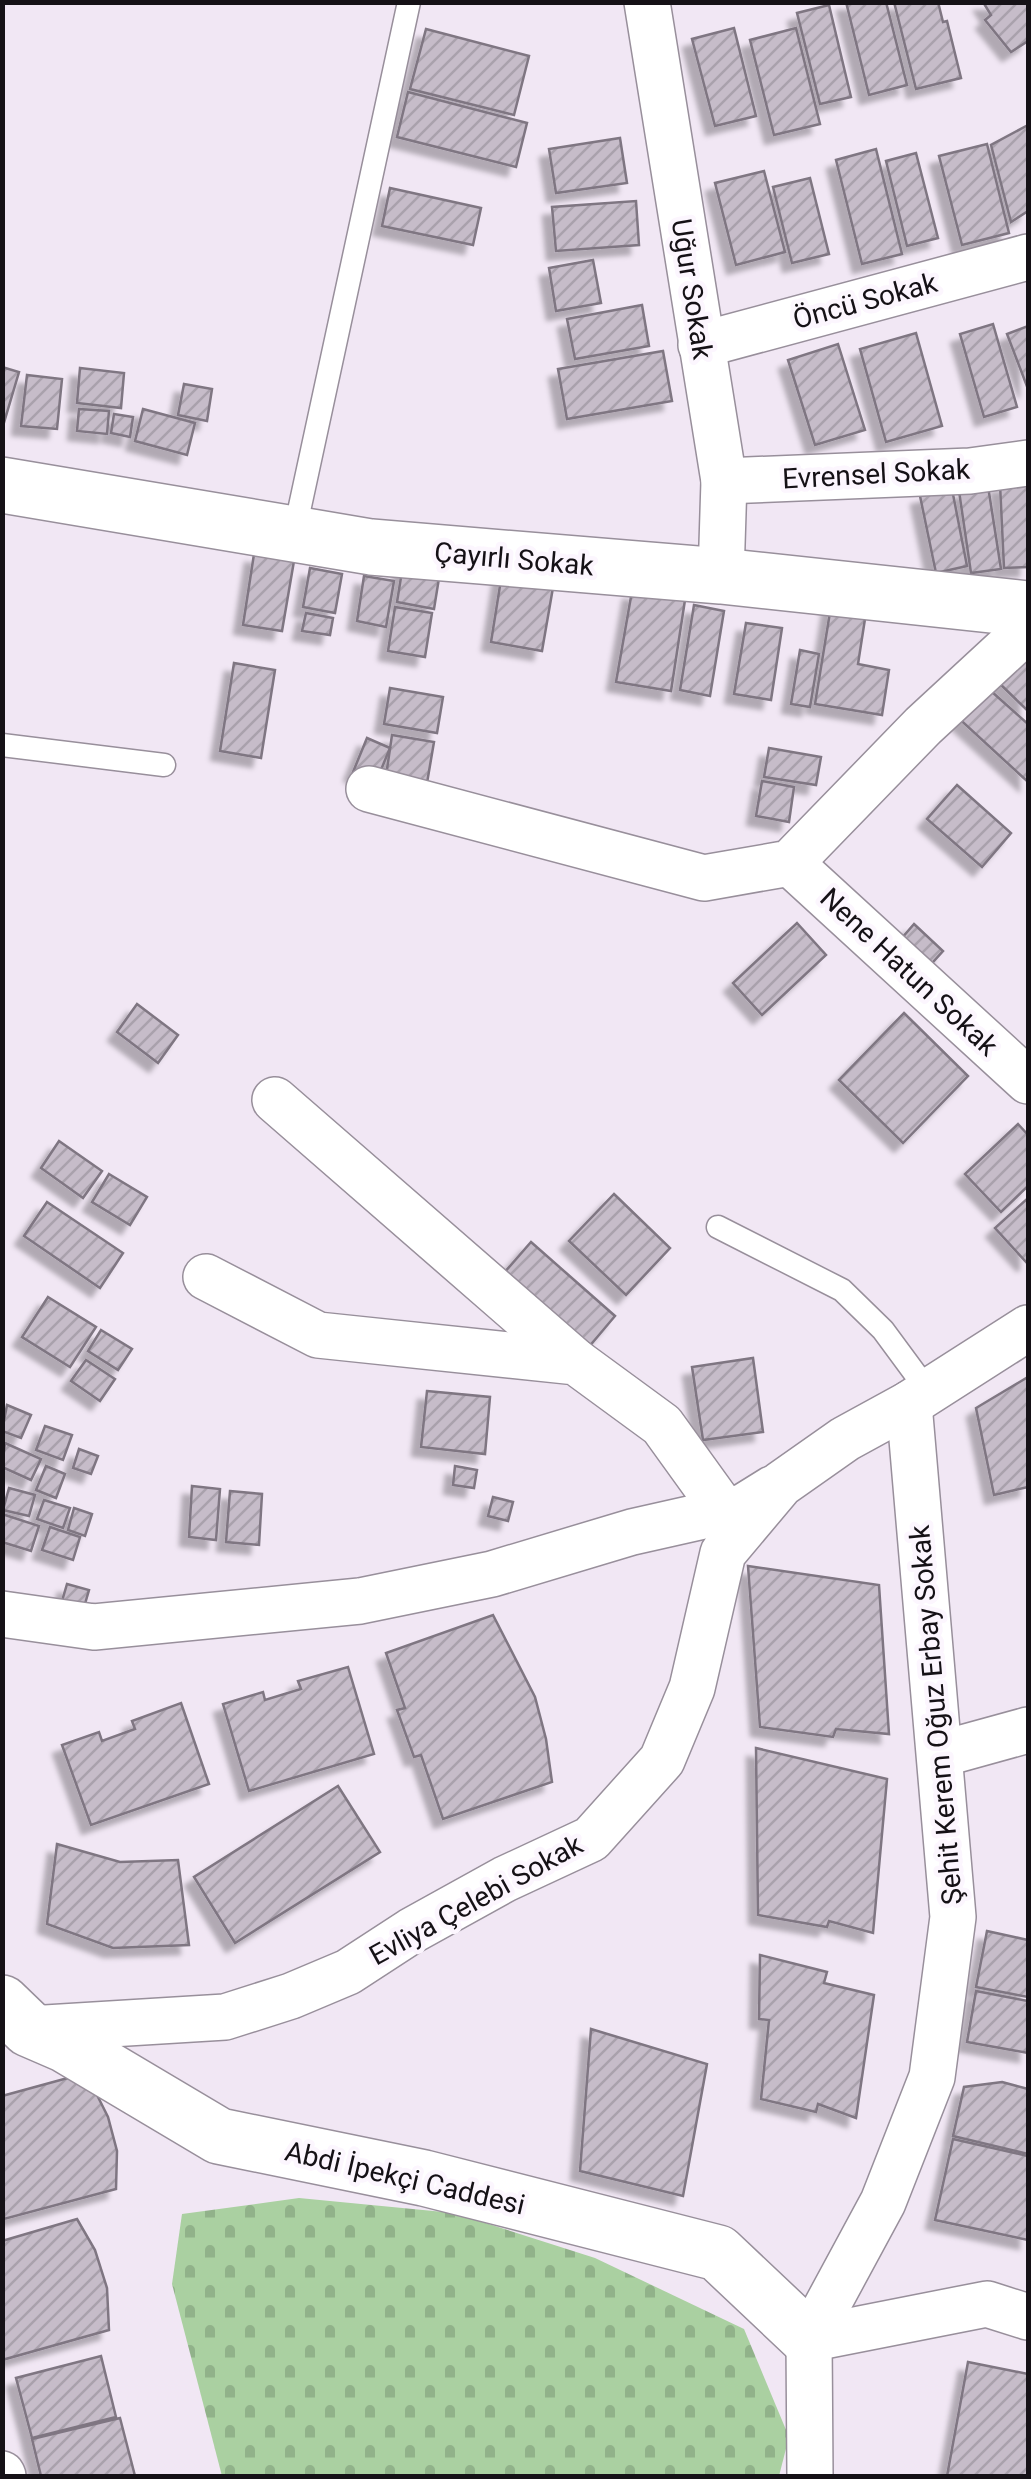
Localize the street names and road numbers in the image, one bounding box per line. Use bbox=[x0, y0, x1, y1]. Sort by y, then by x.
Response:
street label: Uğur Sokak bbox=[665, 216, 720, 362]
street label: Öncü Sokak bbox=[789, 266, 942, 336]
street label: Evrensel Sokak bbox=[781, 453, 972, 495]
street label: Çayırlı Sokak bbox=[433, 536, 596, 582]
street label: Nene Hatun Sokak bbox=[813, 881, 1005, 1063]
street label: Şehit Kerem Oğuz Erbay Sokak bbox=[903, 1523, 969, 1906]
street label: Evliya Çelebi Sokak bbox=[364, 1827, 589, 1972]
street label: Abdi İpekçi Caddesi bbox=[282, 2134, 528, 2222]

